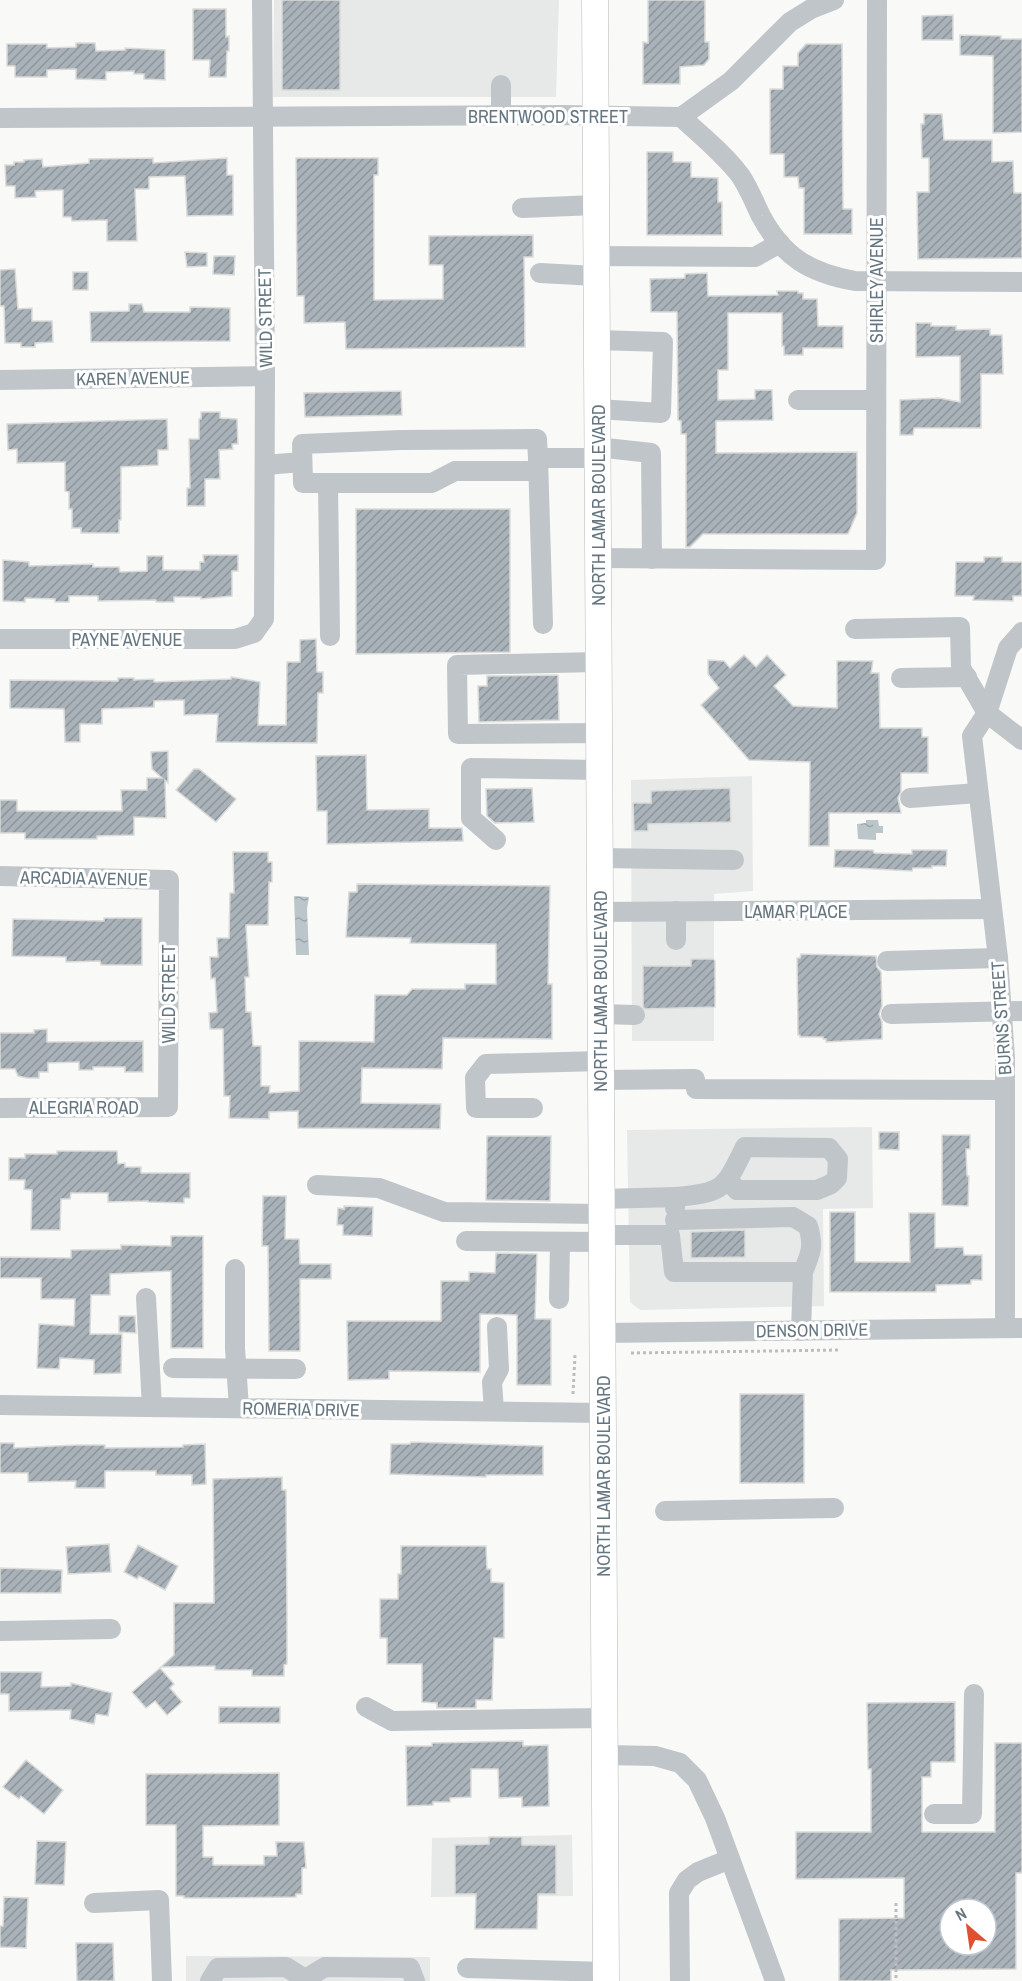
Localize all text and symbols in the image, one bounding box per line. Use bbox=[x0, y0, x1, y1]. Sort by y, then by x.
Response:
street label: BRENTWOOD STREET bbox=[468, 104, 628, 129]
street label: SHIRLEY AVENUE bbox=[864, 217, 889, 343]
street label: WILD STREET bbox=[252, 268, 278, 368]
street label: KAREN AVENUE bbox=[76, 365, 190, 391]
street label: NORTH LAMAR BOULEVARD bbox=[586, 404, 611, 606]
street label: PAYNE AVENUE bbox=[72, 627, 182, 652]
street label: ARCADIA AVENUE bbox=[19, 864, 148, 892]
street label: NORTH LAMAR BOULEVARD bbox=[588, 890, 613, 1092]
street label: LAMAR PLACE bbox=[744, 899, 848, 924]
street label: WILD STREET bbox=[156, 944, 181, 1044]
street label: BURNS STREET bbox=[985, 960, 1017, 1076]
street label: ALEGRIA ROAD bbox=[28, 1095, 139, 1120]
street label: DENSON DRIVE bbox=[756, 1317, 868, 1343]
street label: NORTH LAMAR BOULEVARD bbox=[591, 1375, 616, 1577]
street label: ROMERIA DRIVE bbox=[242, 1395, 360, 1423]
north arrow bbox=[938, 1897, 998, 1957]
text: N bbox=[951, 1902, 970, 1926]

